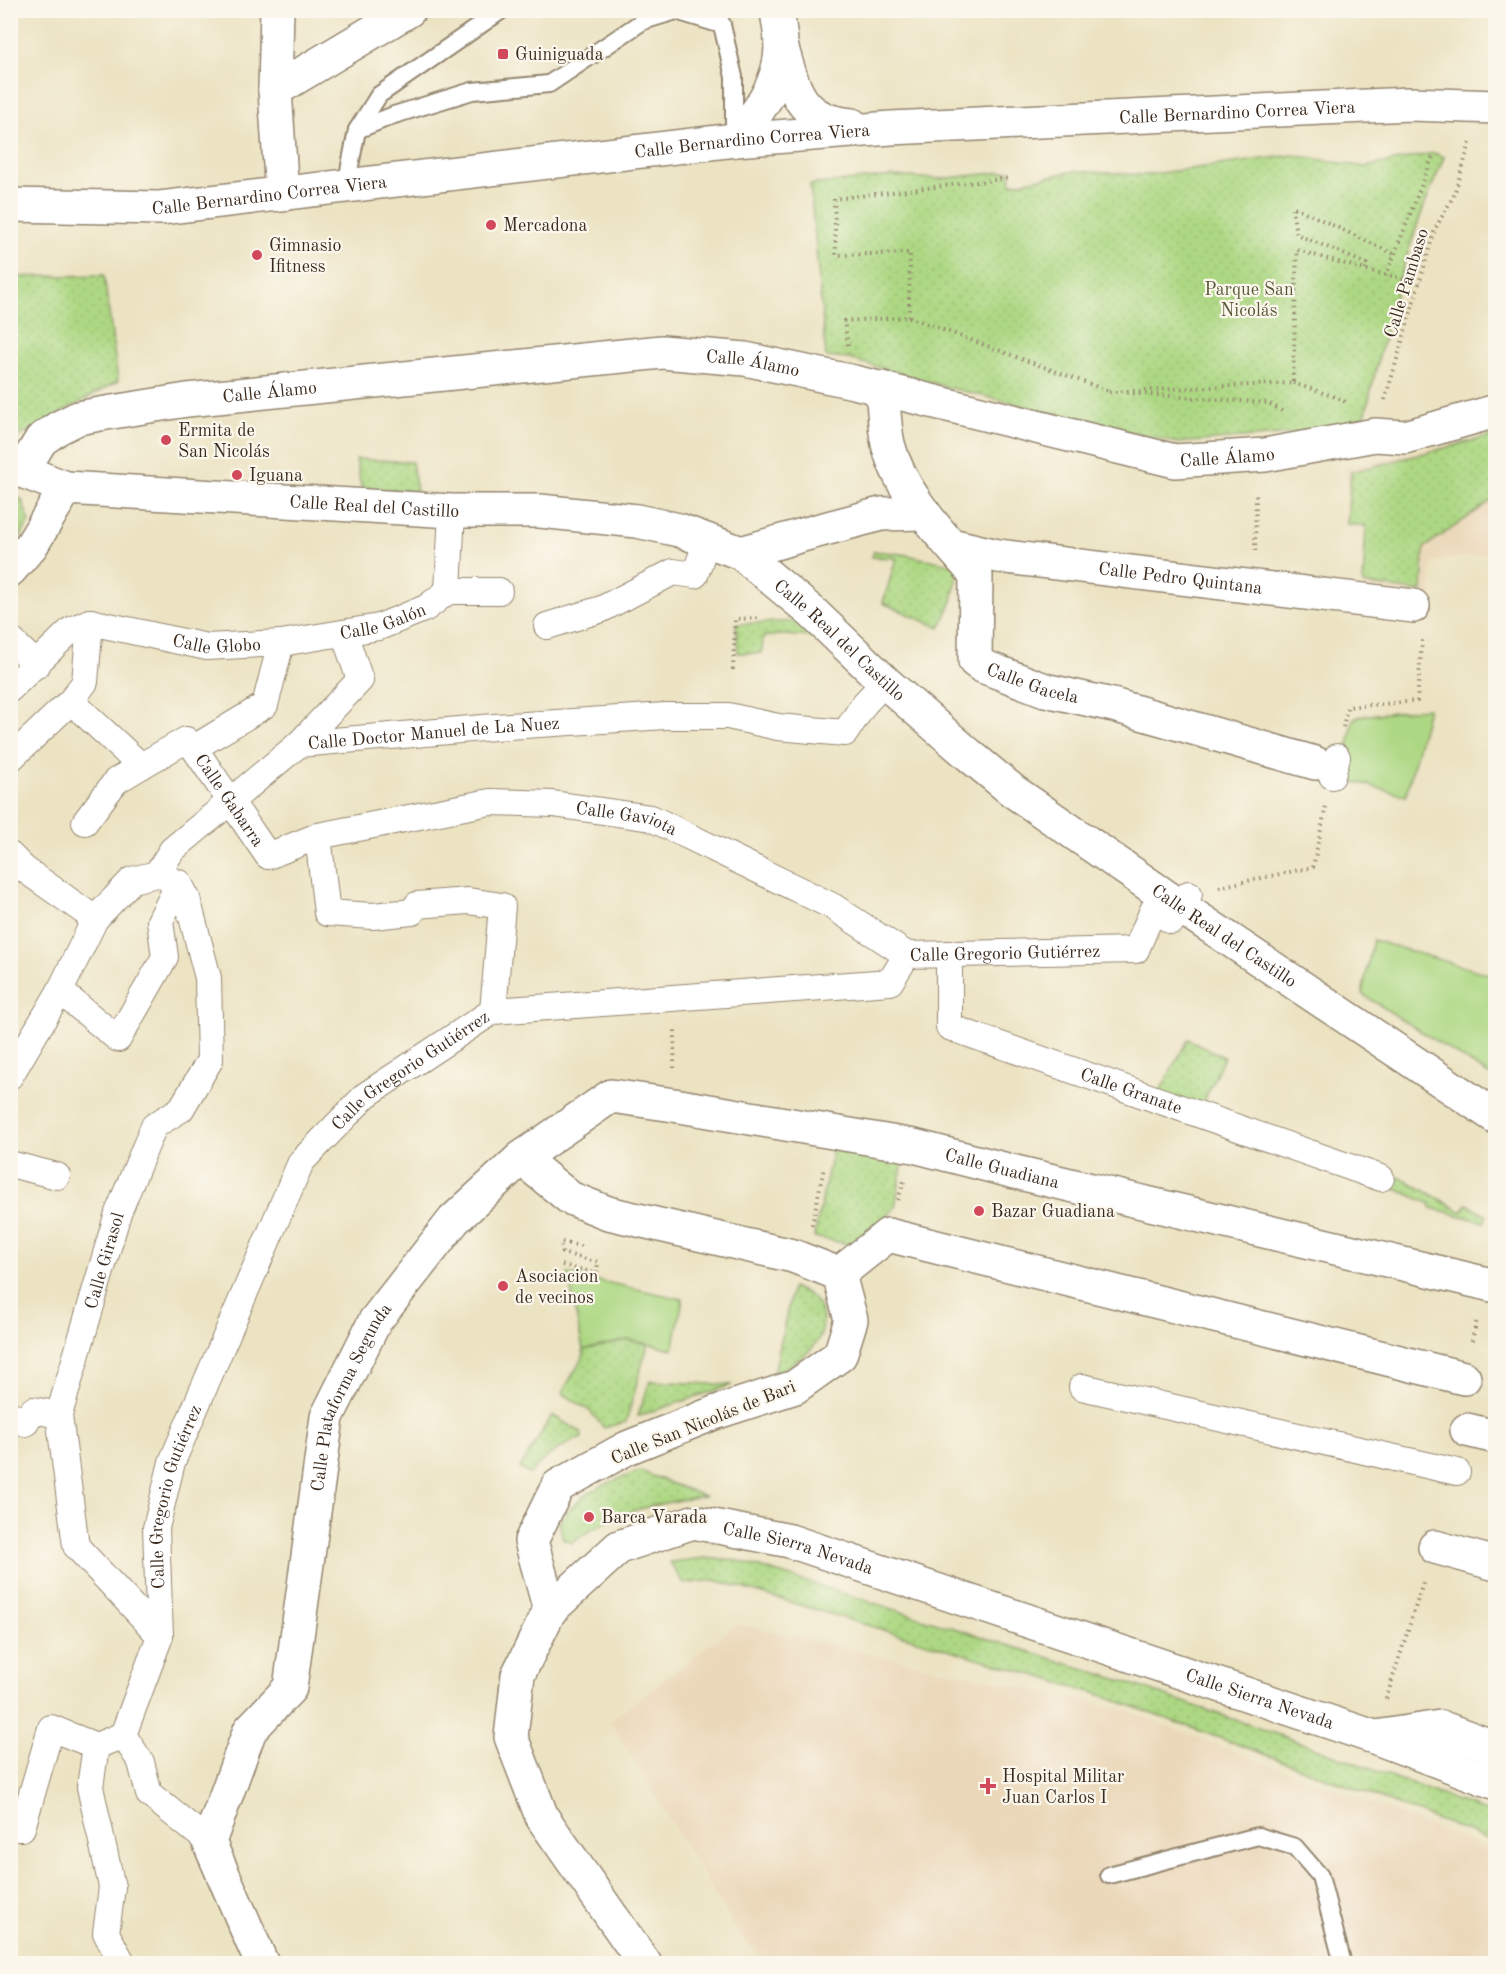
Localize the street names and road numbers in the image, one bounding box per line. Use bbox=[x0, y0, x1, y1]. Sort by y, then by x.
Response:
street label: Calle Bernardino Correa Viera bbox=[1119, 99, 1356, 127]
street label: Calle Bernardino Correa Viera bbox=[633, 122, 871, 162]
street label: Calle Bernardino Correa Viera bbox=[151, 173, 388, 218]
street label: Calle Pambaso bbox=[1382, 226, 1432, 340]
street label: Calle Álamo bbox=[705, 348, 801, 380]
street label: Calle Álamo bbox=[222, 379, 318, 406]
street label: Calle Álamo bbox=[1179, 445, 1276, 471]
street label: Calle Real del Castillo bbox=[289, 493, 459, 521]
street label: Calle Pedro Quintana bbox=[1097, 560, 1263, 598]
street label: Calle Real del Castillo bbox=[770, 577, 908, 705]
street label: Calle Galón bbox=[338, 601, 429, 643]
street label: Calle Globo bbox=[171, 632, 261, 658]
street label: Calle Gacela bbox=[984, 661, 1080, 707]
street label: Calle Doctor Manuel de La Nuez bbox=[307, 715, 560, 753]
street label: Calle Gabarra bbox=[191, 751, 267, 850]
street label: Calle Gaviota bbox=[574, 799, 680, 839]
street label: Calle Real del Castillo bbox=[1148, 881, 1299, 991]
street label: Calle Gregorio Gutiérrez bbox=[909, 943, 1100, 965]
street label: Calle Gregorio Gutiérrez bbox=[329, 1008, 493, 1134]
street label: Calle Granate bbox=[1078, 1066, 1184, 1118]
street label: Calle Guadiana bbox=[943, 1146, 1061, 1192]
street label: Calle Girasol bbox=[82, 1210, 128, 1311]
street label: Calle Plataforma Segunda bbox=[309, 1300, 395, 1493]
street label: Calle San Nicolás de Bari bbox=[609, 1378, 798, 1468]
street label: Calle Gregorio Gutiérrez bbox=[148, 1402, 205, 1590]
street label: Calle Sierra Nevada bbox=[721, 1520, 875, 1578]
street label: Calle Sierra Nevada bbox=[1183, 1666, 1336, 1733]

